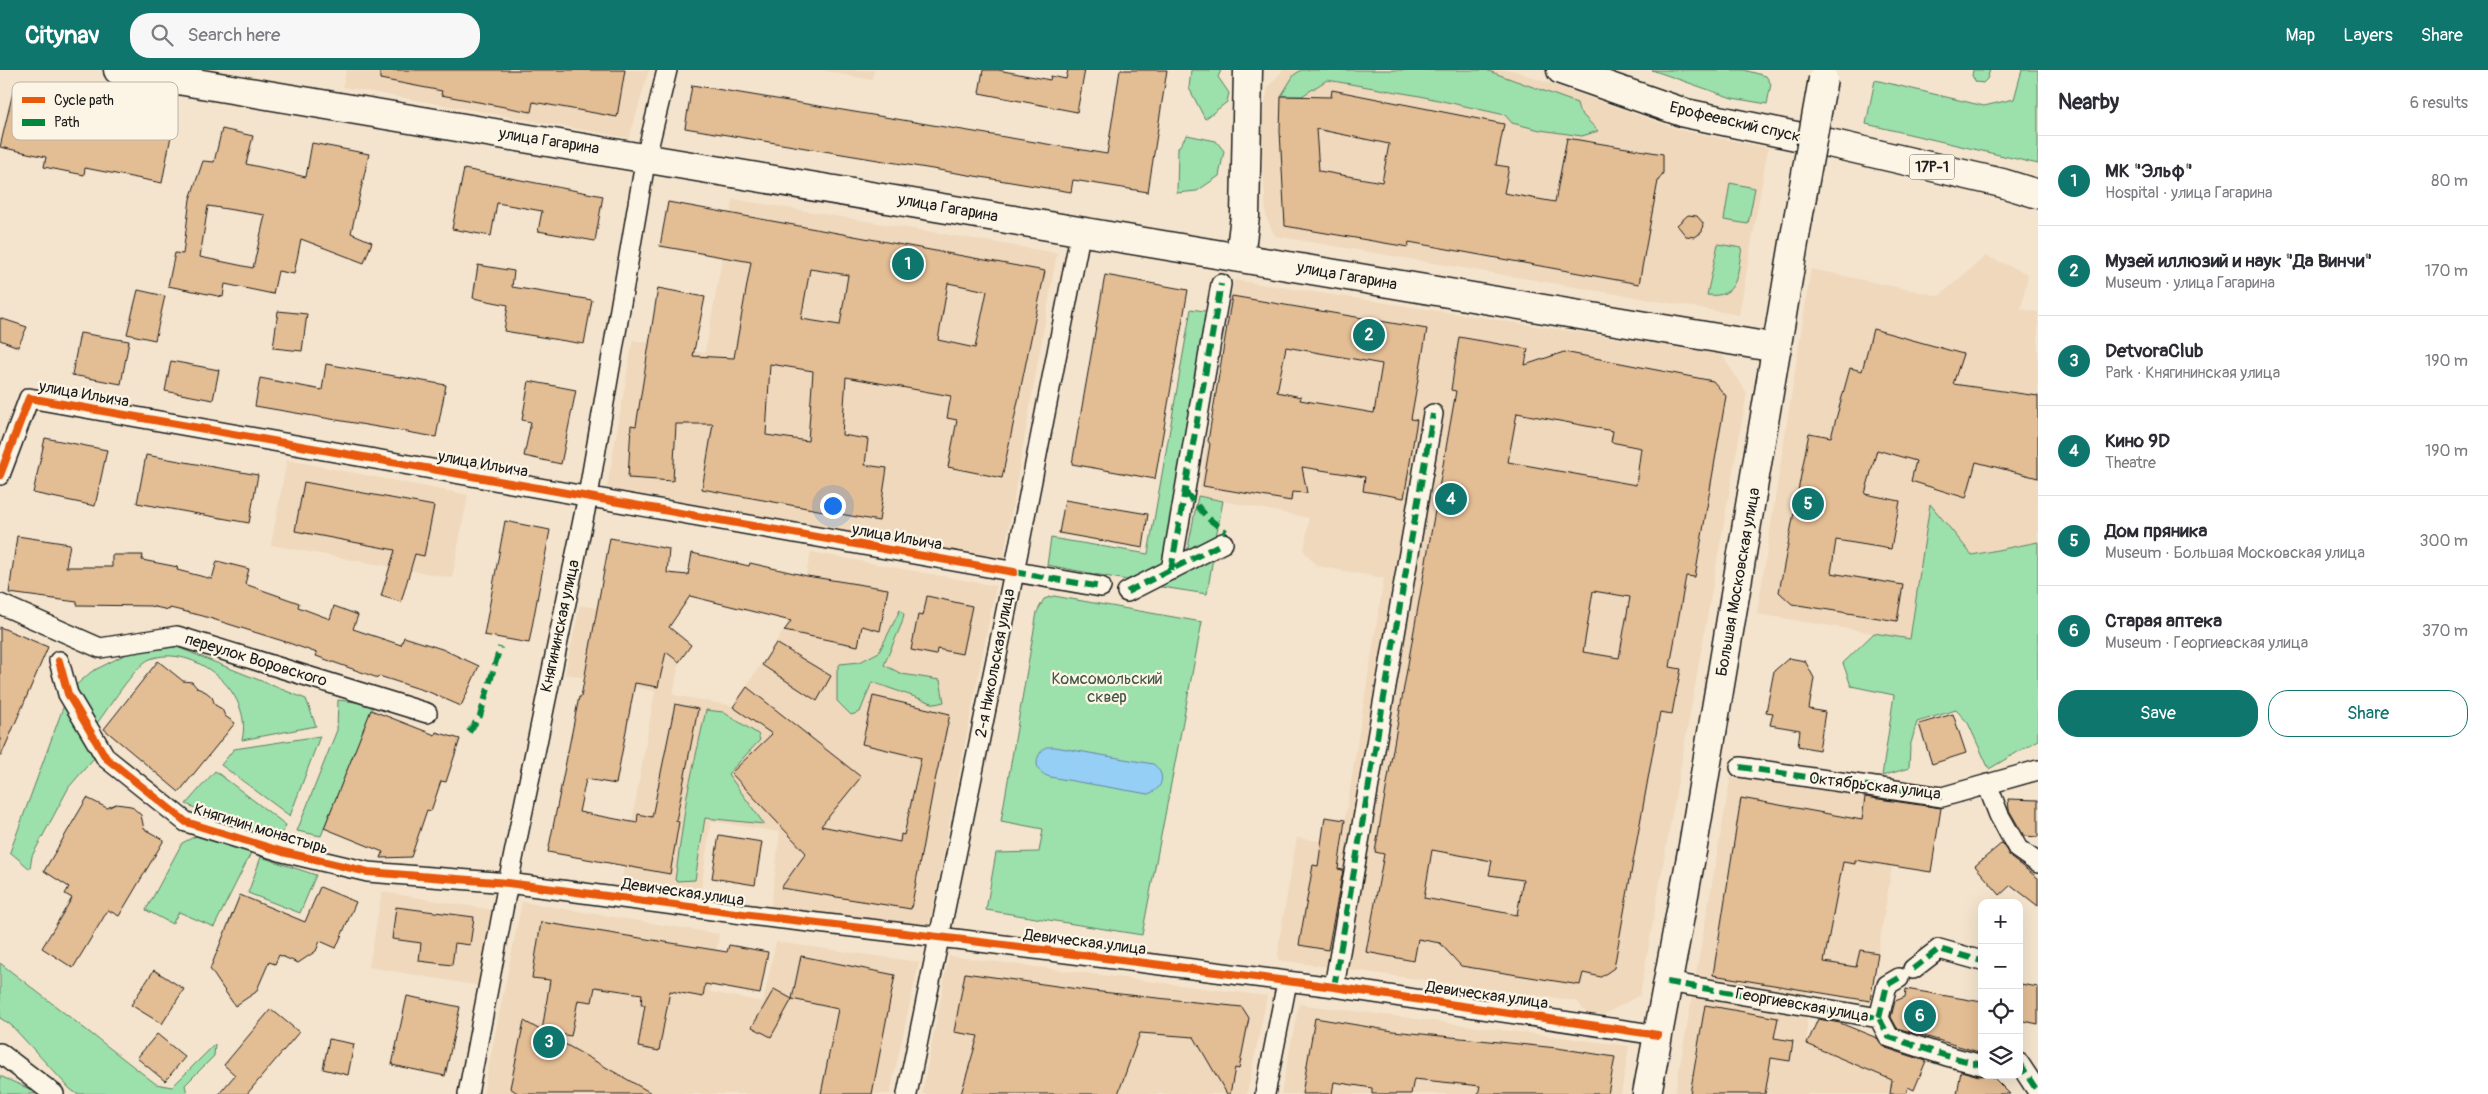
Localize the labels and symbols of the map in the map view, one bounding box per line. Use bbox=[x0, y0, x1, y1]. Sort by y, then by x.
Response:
legend bbox=[12, 82, 178, 140]
text: Cycle path bbox=[54, 92, 114, 109]
street label: Ерофеевский спуск bbox=[1668, 97, 1802, 147]
text: Path bbox=[54, 114, 79, 131]
street label: улица Гагарина bbox=[496, 123, 601, 159]
road number: 17Р-1 bbox=[1910, 154, 1954, 180]
street label: улица Гагарина bbox=[895, 189, 1000, 227]
pin: 1 bbox=[892, 245, 924, 283]
street label: улица Гагарина bbox=[1294, 257, 1399, 295]
pin: 2 bbox=[1353, 316, 1385, 354]
street label: улица Ильича bbox=[36, 376, 131, 412]
street label: улица Ильича bbox=[435, 446, 530, 482]
pin: 4 bbox=[1435, 480, 1467, 518]
pin: 5 bbox=[1792, 485, 1824, 523]
street label: Большая Московская улица bbox=[1712, 486, 1764, 678]
your location bbox=[820, 493, 846, 519]
street label: улица Ильича bbox=[849, 519, 944, 555]
street label: Княгининская улица bbox=[536, 558, 584, 694]
street label: 2-я Никольская улица bbox=[971, 587, 1019, 739]
street label: переулок Воровского bbox=[182, 629, 330, 691]
park label: Комсомольский сквер bbox=[1051, 669, 1163, 707]
street label: Октябрьская улица bbox=[1808, 768, 1942, 804]
street label: Княгинин монастырь bbox=[191, 799, 331, 859]
street label: Девическая улица bbox=[620, 873, 745, 910]
street label: Девическая улица bbox=[1022, 924, 1147, 959]
street label: Девическая улица bbox=[1424, 976, 1549, 1013]
street label: Георгиевская улица bbox=[1734, 983, 1870, 1027]
pin: 6 bbox=[1904, 997, 1936, 1035]
pin: 3 bbox=[533, 1023, 565, 1061]

